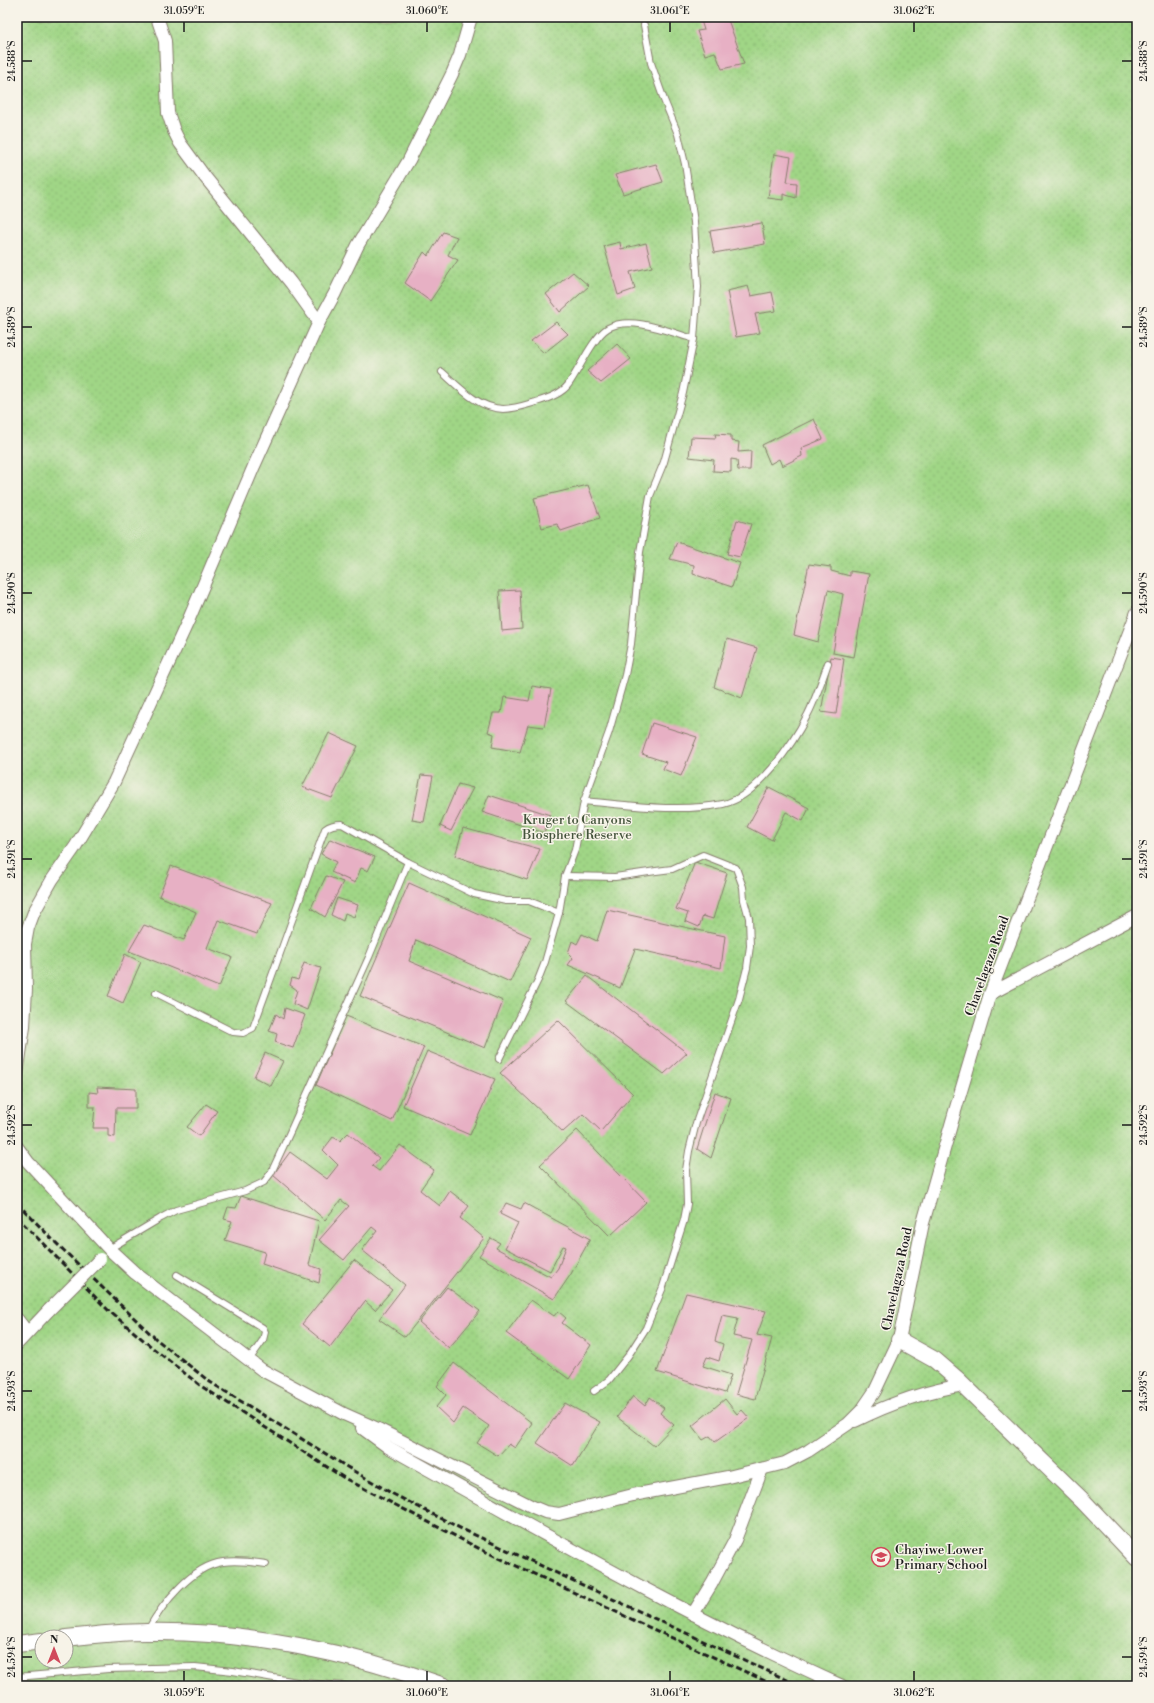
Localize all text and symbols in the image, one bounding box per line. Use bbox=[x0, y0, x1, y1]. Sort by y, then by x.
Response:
text: 31.059°E bbox=[164, 5, 204, 17]
text: 31.060°E bbox=[406, 5, 448, 17]
text: 31.061°E bbox=[650, 5, 690, 17]
text: 31.062°E bbox=[894, 5, 935, 17]
text: 24.588°S bbox=[6, 40, 18, 82]
text: 24.588°S bbox=[1138, 40, 1150, 82]
text: 24.589°S bbox=[6, 306, 18, 348]
text: 24.589°S bbox=[1138, 306, 1150, 348]
text: 24.590°S bbox=[6, 572, 18, 614]
text: 24.590°S bbox=[1138, 572, 1150, 614]
park label: Kruger to Canyons Biosphere Reserve bbox=[521, 812, 632, 843]
text: 24.591°S bbox=[6, 839, 18, 878]
text: 24.591°S bbox=[1138, 839, 1150, 878]
street label: Chavelagaza Road bbox=[961, 913, 1013, 1018]
text: 24.592°S bbox=[6, 1104, 18, 1145]
text: 24.592°S bbox=[1138, 1104, 1150, 1145]
street label: Chavelagaza Road bbox=[878, 1225, 916, 1332]
text: 24.593°S bbox=[6, 1371, 18, 1411]
text: 24.593°S bbox=[1138, 1371, 1150, 1411]
place label: Chayiwe Lower Primary School bbox=[895, 1542, 987, 1573]
school or university icon: Chayiwe Lower Primary School bbox=[870, 1546, 892, 1568]
north arrow bbox=[34, 1629, 74, 1669]
text: N bbox=[50, 1633, 59, 1647]
text: 24.594°S bbox=[6, 1636, 18, 1677]
text: 24.594°S bbox=[1138, 1636, 1150, 1677]
text: 31.059°E bbox=[164, 1687, 204, 1699]
text: 31.060°E bbox=[406, 1687, 448, 1699]
text: 31.061°E bbox=[650, 1687, 690, 1699]
text: 31.062°E bbox=[894, 1687, 935, 1699]

